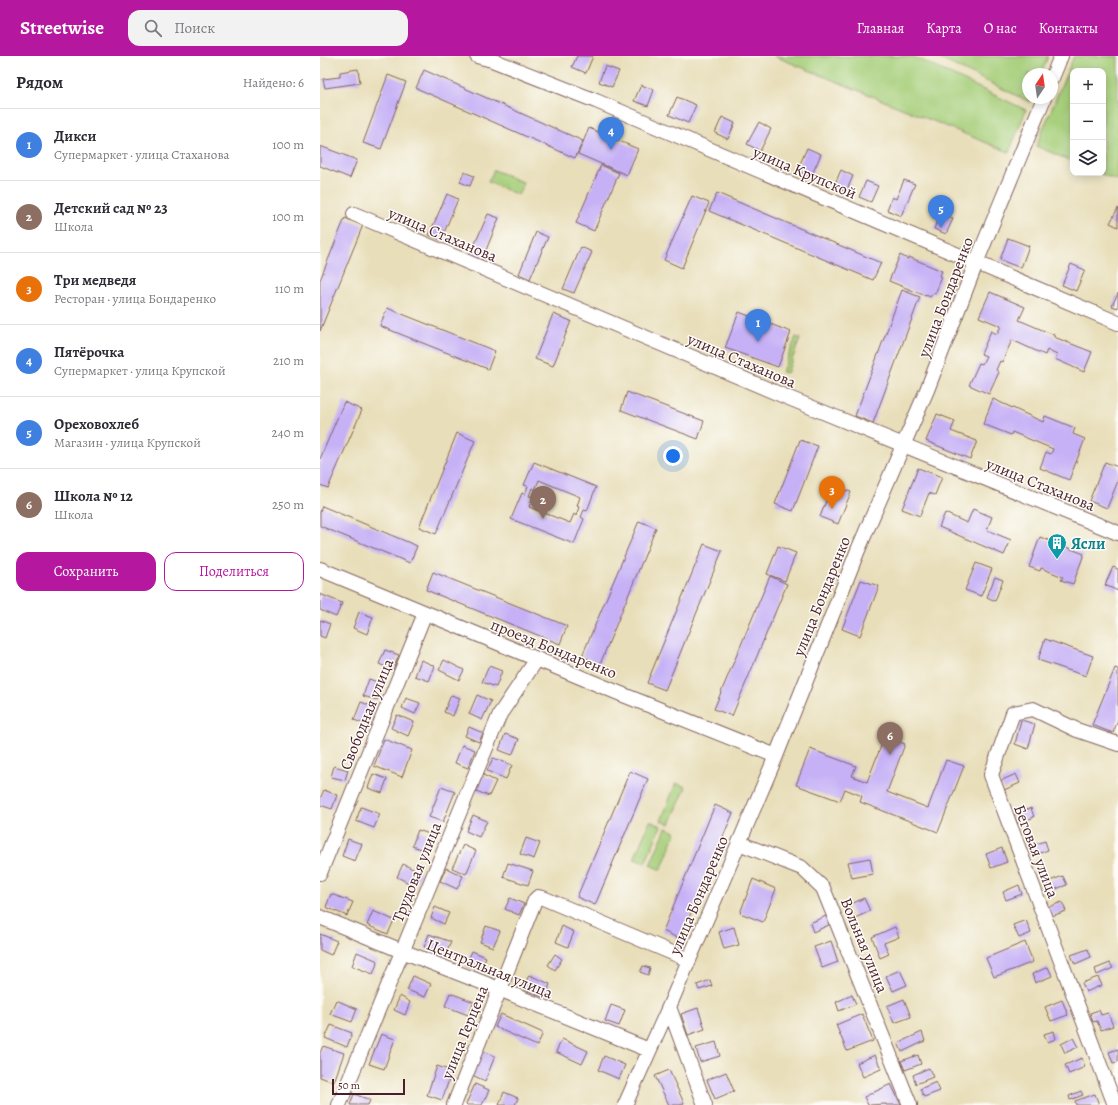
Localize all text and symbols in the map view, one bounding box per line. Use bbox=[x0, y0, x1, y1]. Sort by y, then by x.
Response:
search box bbox=[128, 10, 408, 46]
text: Streetwise bbox=[20, 15, 104, 41]
icon: search bbox=[142, 17, 164, 39]
text: Поиск bbox=[174, 18, 215, 38]
text: Главная bbox=[857, 19, 904, 38]
text: Карта bbox=[926, 19, 962, 38]
text: О нас bbox=[984, 19, 1017, 38]
text: Контакты bbox=[1039, 19, 1098, 38]
north arrow bbox=[1022, 68, 1058, 104]
map controls bbox=[1070, 68, 1106, 176]
button: + bbox=[1070, 68, 1106, 104]
text: Рядом bbox=[16, 71, 63, 94]
text: Найдено: 6 bbox=[243, 74, 304, 91]
button: − bbox=[1070, 104, 1106, 140]
pin: 4 bbox=[598, 117, 624, 150]
text: Дикси bbox=[54, 126, 96, 146]
text: 1 bbox=[27, 136, 31, 153]
text: 100 m bbox=[272, 136, 304, 153]
button: layers bbox=[1070, 140, 1106, 176]
street label: улица Крупской bbox=[748, 141, 860, 205]
text: Супермаркет · улица Стаханова bbox=[54, 146, 230, 163]
pin: 5 bbox=[928, 195, 954, 228]
text: Детский сад № 23 bbox=[54, 198, 168, 218]
street label: улица Стаханова bbox=[384, 202, 501, 268]
text: 2 bbox=[26, 208, 32, 225]
text: 100 m bbox=[272, 208, 304, 225]
text: Школа bbox=[54, 218, 93, 235]
street label: улица Бондаренко bbox=[912, 234, 979, 362]
text: Три медведя bbox=[54, 270, 136, 290]
text: 3 bbox=[26, 280, 32, 297]
text: 110 m bbox=[275, 280, 304, 297]
text: Ресторан · улица Бондаренко bbox=[54, 290, 216, 307]
pin: 1 bbox=[745, 309, 771, 342]
street label: улица Стаханова bbox=[683, 328, 800, 394]
text: Пятёрочка bbox=[54, 342, 124, 362]
text: 4 bbox=[26, 352, 32, 369]
text: 210 m bbox=[273, 352, 304, 369]
text: Супермаркет · улица Крупской bbox=[54, 362, 226, 379]
text: Ореховохлеб bbox=[54, 414, 139, 434]
text: 5 bbox=[26, 424, 32, 441]
text: 240 m bbox=[272, 424, 304, 441]
text: Магазин · улица Крупской bbox=[54, 434, 201, 451]
your location bbox=[663, 446, 683, 466]
street label: улица Стаханова bbox=[982, 453, 1099, 517]
pin: 3 bbox=[819, 476, 845, 509]
text: Школа № 12 bbox=[54, 486, 133, 506]
pin: 2 bbox=[530, 486, 556, 519]
text: 6 bbox=[26, 496, 32, 513]
text: 250 m bbox=[272, 496, 304, 513]
text: Школа bbox=[54, 506, 93, 523]
building icon: Ясли bbox=[1046, 532, 1068, 560]
street label: улица Бондаренко bbox=[788, 533, 856, 660]
place label: Ясли bbox=[1071, 533, 1105, 555]
button: Сохранить bbox=[16, 552, 156, 591]
button: Поделиться bbox=[164, 552, 304, 591]
street label: проезд Бондаренко bbox=[487, 614, 620, 684]
street label: Свободная улица bbox=[335, 655, 399, 773]
pin: 6 bbox=[877, 722, 903, 755]
street label: Беговая улица bbox=[1008, 802, 1064, 902]
street label: Трудовая улица bbox=[387, 818, 447, 926]
street label: улица Бондаренко bbox=[664, 833, 734, 959]
street label: Вольная улица bbox=[835, 894, 893, 997]
street label: Центральная улица bbox=[423, 934, 557, 1005]
street label: улица Герцена bbox=[436, 982, 494, 1083]
scale bar bbox=[332, 1077, 405, 1096]
text: 50 m bbox=[338, 1078, 360, 1093]

